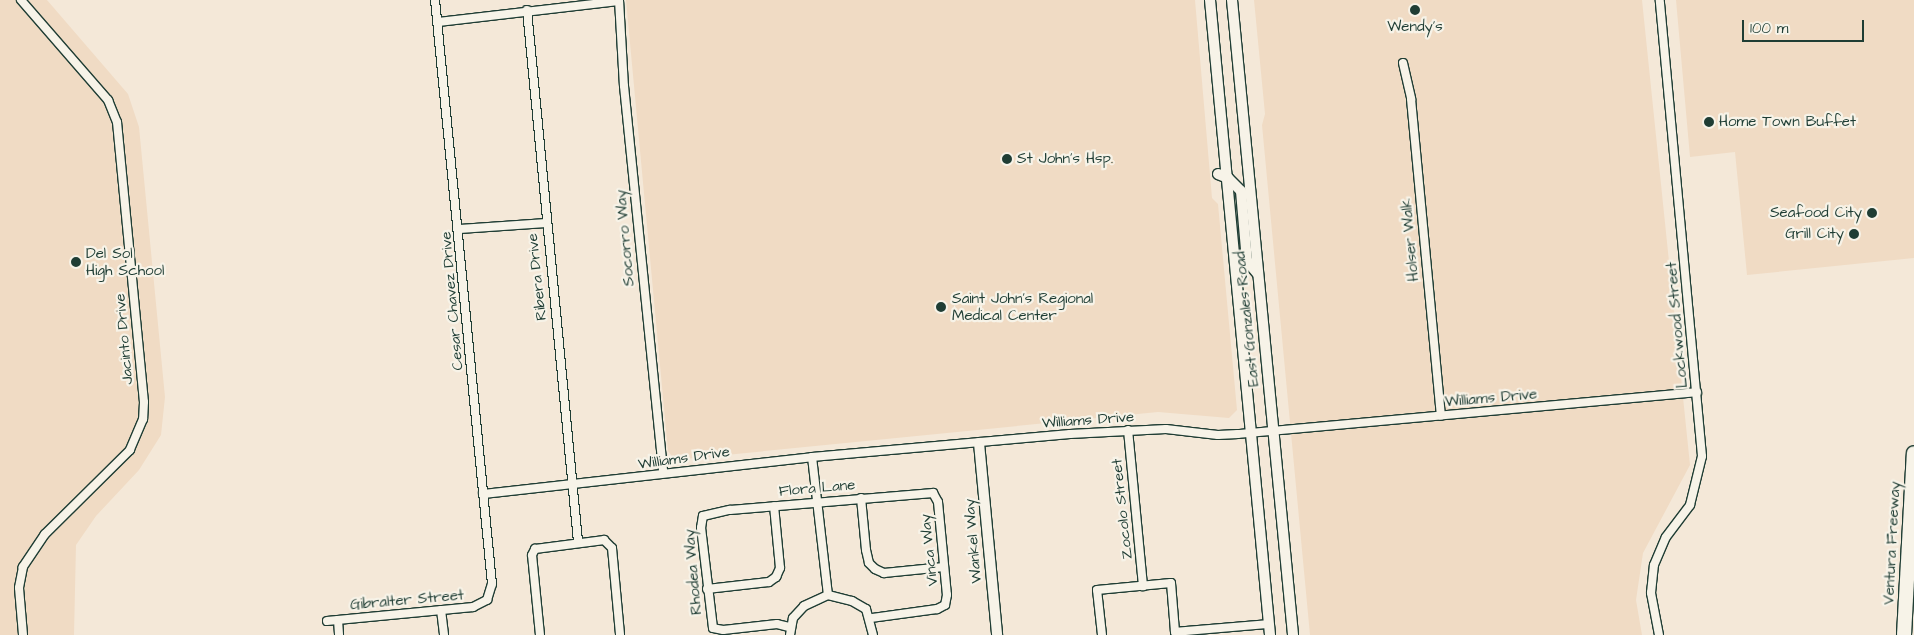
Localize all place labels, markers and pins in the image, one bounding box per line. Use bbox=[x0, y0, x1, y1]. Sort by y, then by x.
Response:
marker: Wendy's bbox=[1409, 4, 1421, 16]
place label: Wendy's bbox=[1387, 18, 1443, 36]
place label: Home Town Buffet bbox=[1719, 113, 1856, 131]
marker: Home Town Buffet bbox=[1703, 116, 1715, 128]
place label: St John's Hsp. bbox=[1017, 150, 1113, 168]
marker: St John's Hsp. bbox=[1001, 153, 1013, 165]
place label: Seafood City bbox=[1770, 204, 1862, 222]
marker: Seafood City bbox=[1866, 207, 1878, 219]
place label: Grill City bbox=[1785, 225, 1844, 243]
marker: Grill City bbox=[1848, 228, 1860, 240]
place label: Del Sol High School bbox=[86, 244, 164, 279]
marker: Del Sol High School bbox=[70, 256, 82, 268]
place label: Saint John's Regional Medical Center bbox=[952, 289, 1093, 324]
marker: Saint John's Regional Medical Center bbox=[934, 300, 948, 314]

